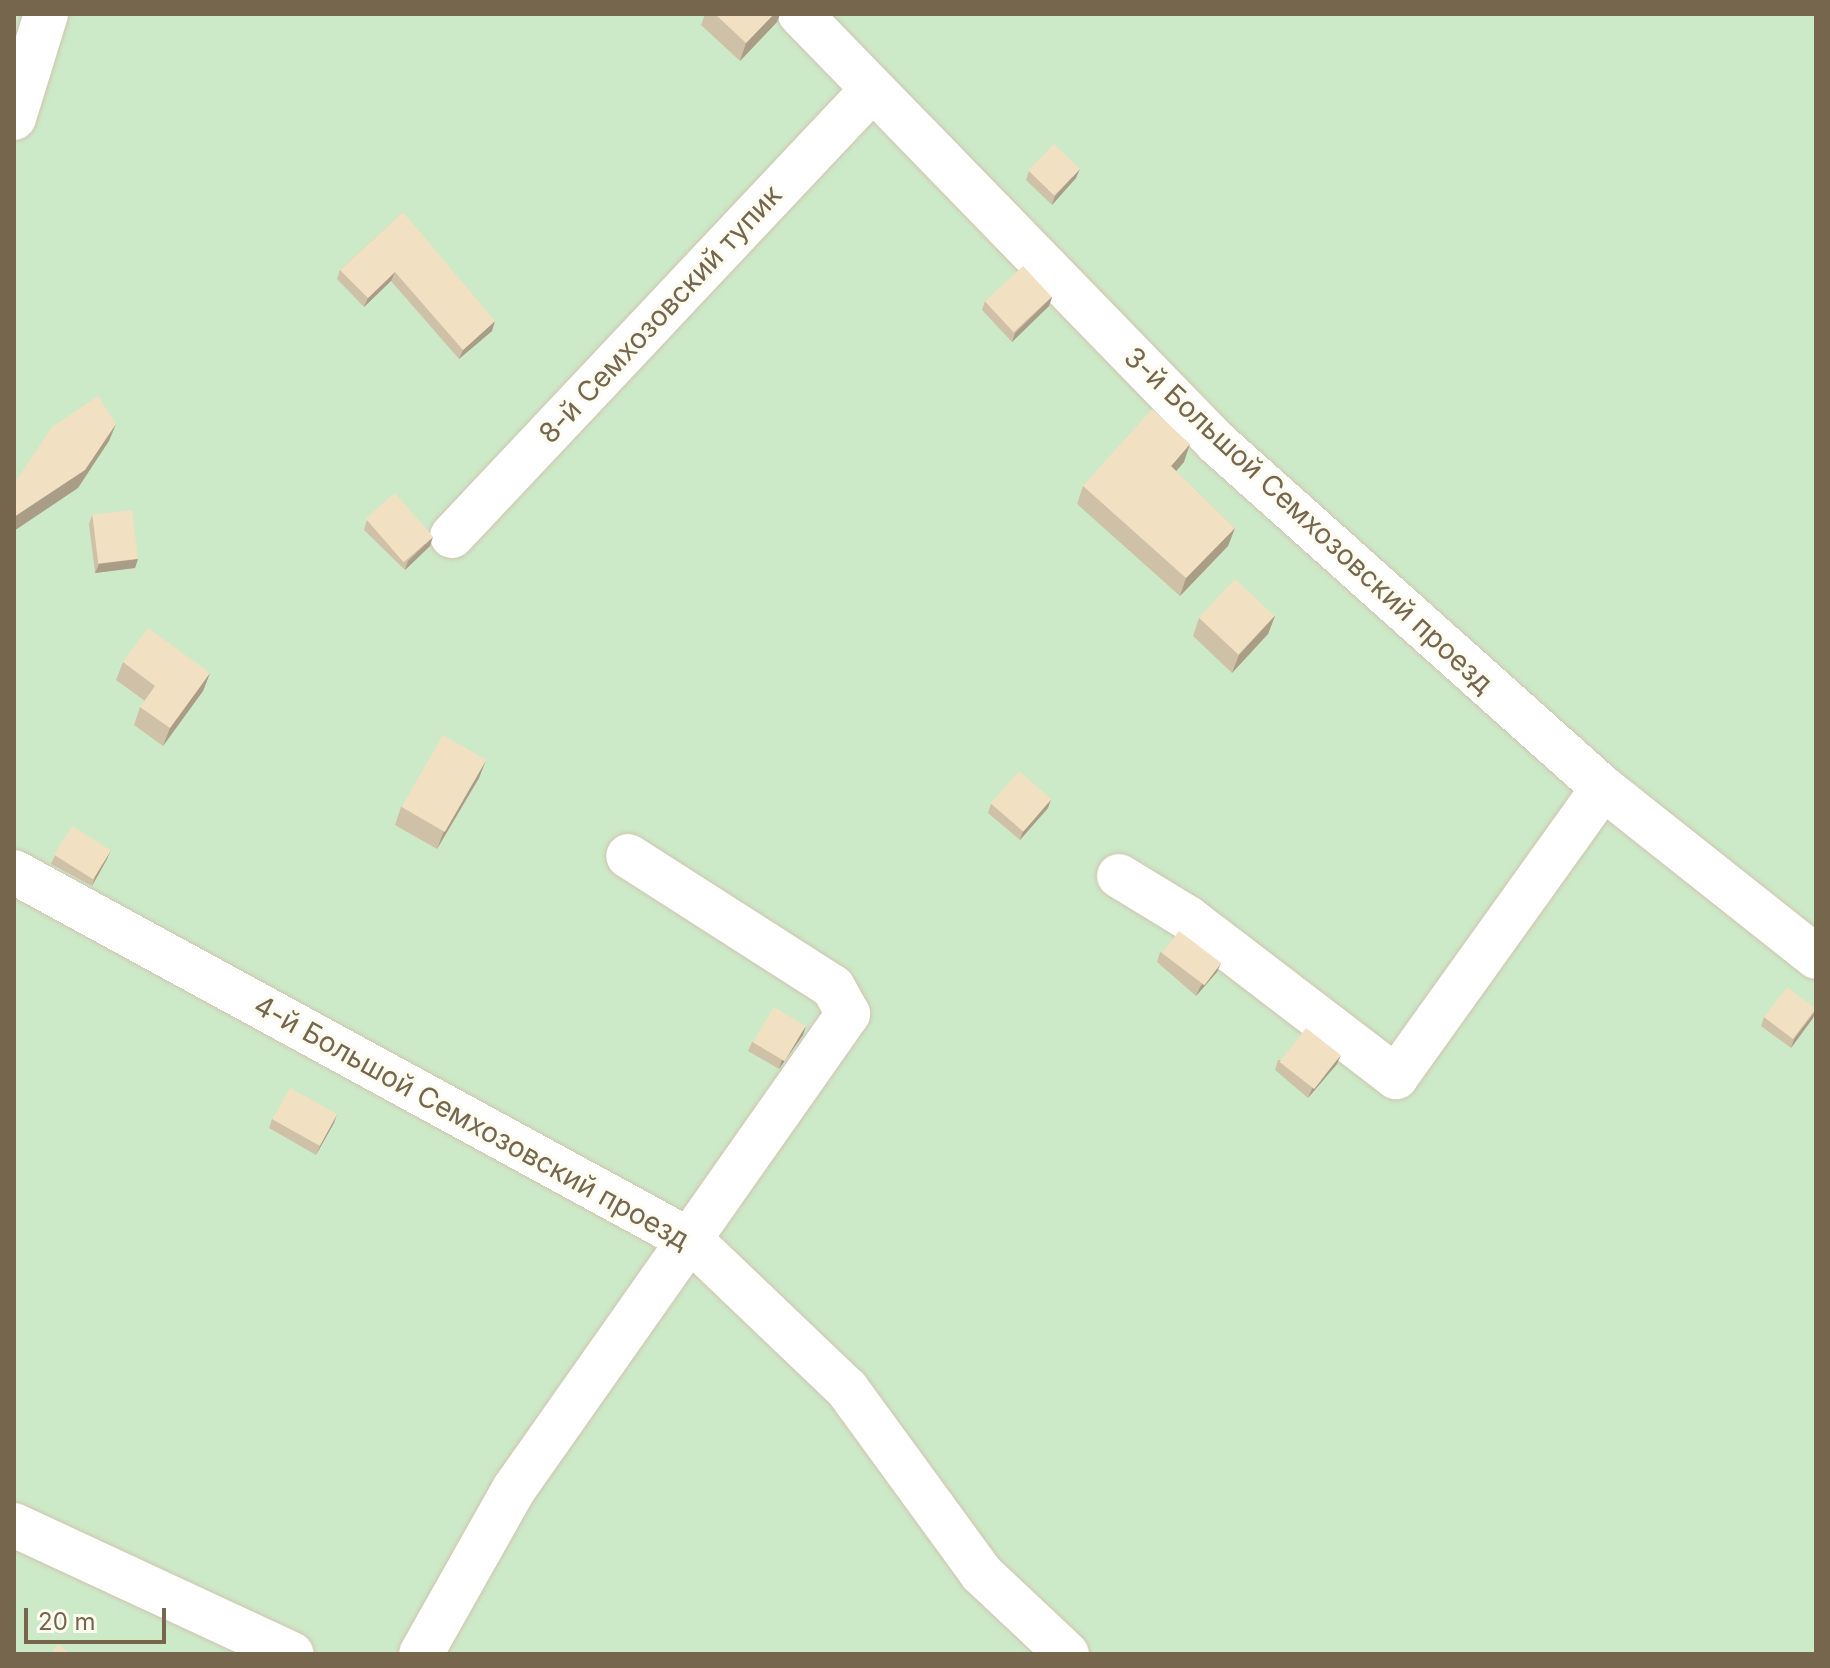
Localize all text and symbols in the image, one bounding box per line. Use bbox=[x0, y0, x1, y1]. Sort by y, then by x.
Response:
street label: 8-й Семхозовский тупик bbox=[532, 178, 788, 450]
street label: 3-й Большой Семхозовский проезд bbox=[1118, 340, 1500, 700]
street label: 4-й Большой Семхозовский проезд bbox=[248, 988, 696, 1256]
scale bar bbox=[28, 1592, 170, 1642]
text: 20 m bbox=[38, 1607, 96, 1636]

